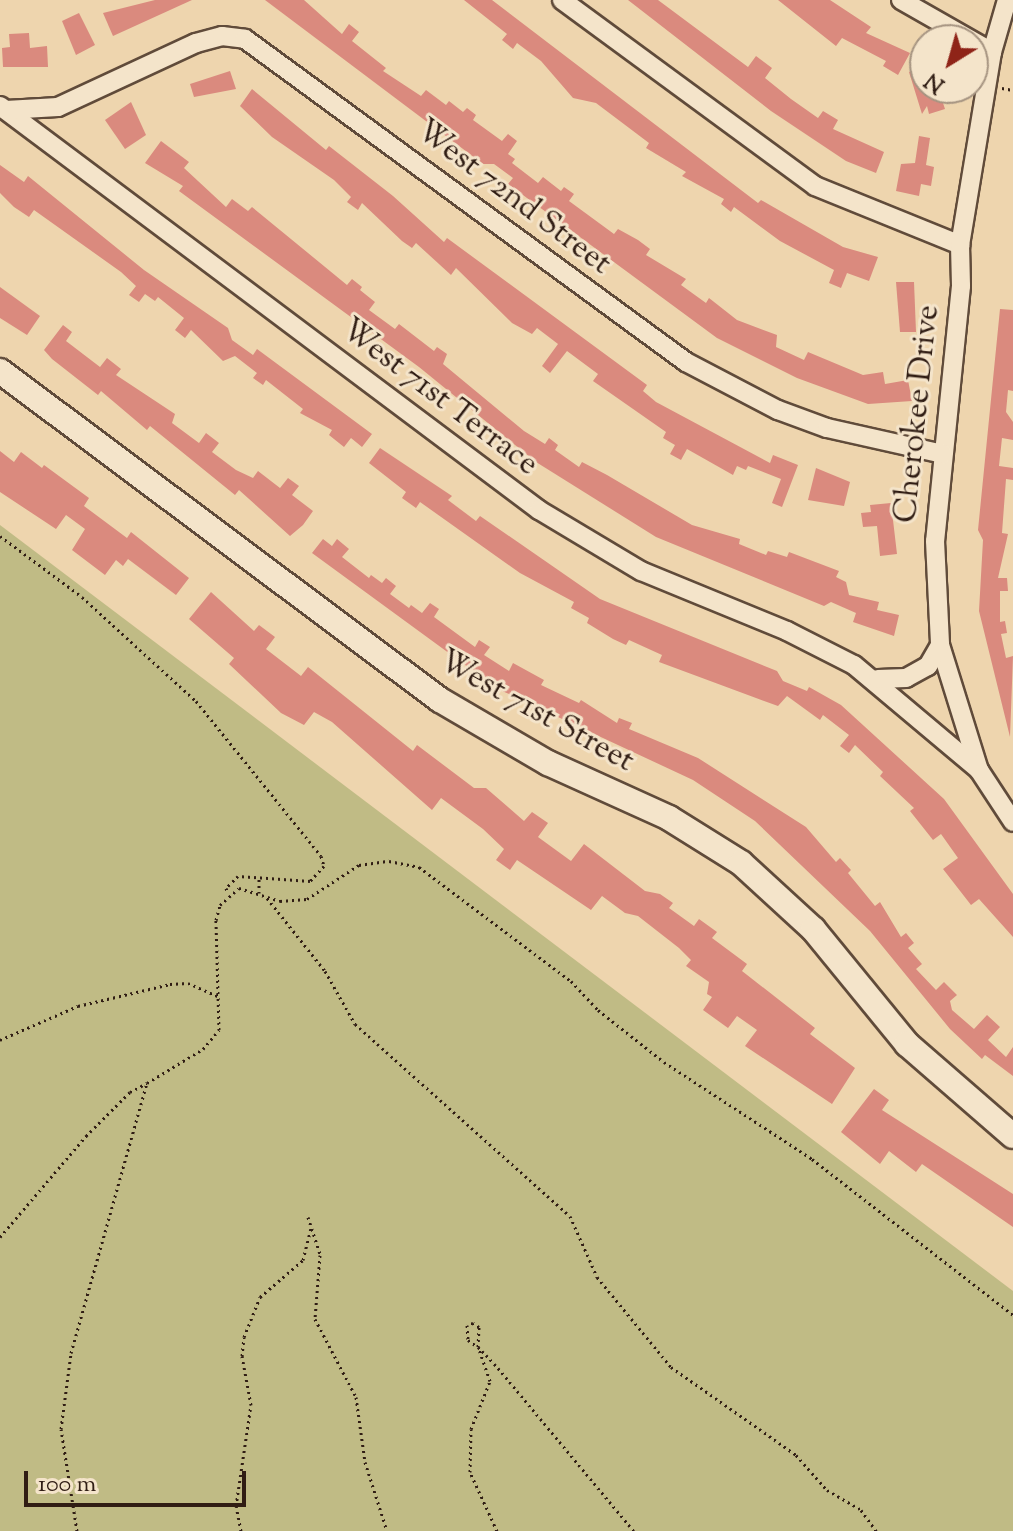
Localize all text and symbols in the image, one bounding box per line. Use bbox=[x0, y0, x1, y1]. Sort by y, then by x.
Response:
north arrow bbox=[909, 24, 989, 104]
text: N bbox=[919, 64, 952, 100]
street label: West 72nd Street bbox=[408, 112, 618, 284]
street label: Cherokee Drive bbox=[887, 303, 949, 525]
street label: West 71st Terrace bbox=[333, 311, 545, 485]
street label: West 71st Street bbox=[432, 642, 640, 782]
scale bar bbox=[28, 1455, 250, 1505]
text: 100 m bbox=[38, 1468, 96, 1502]

